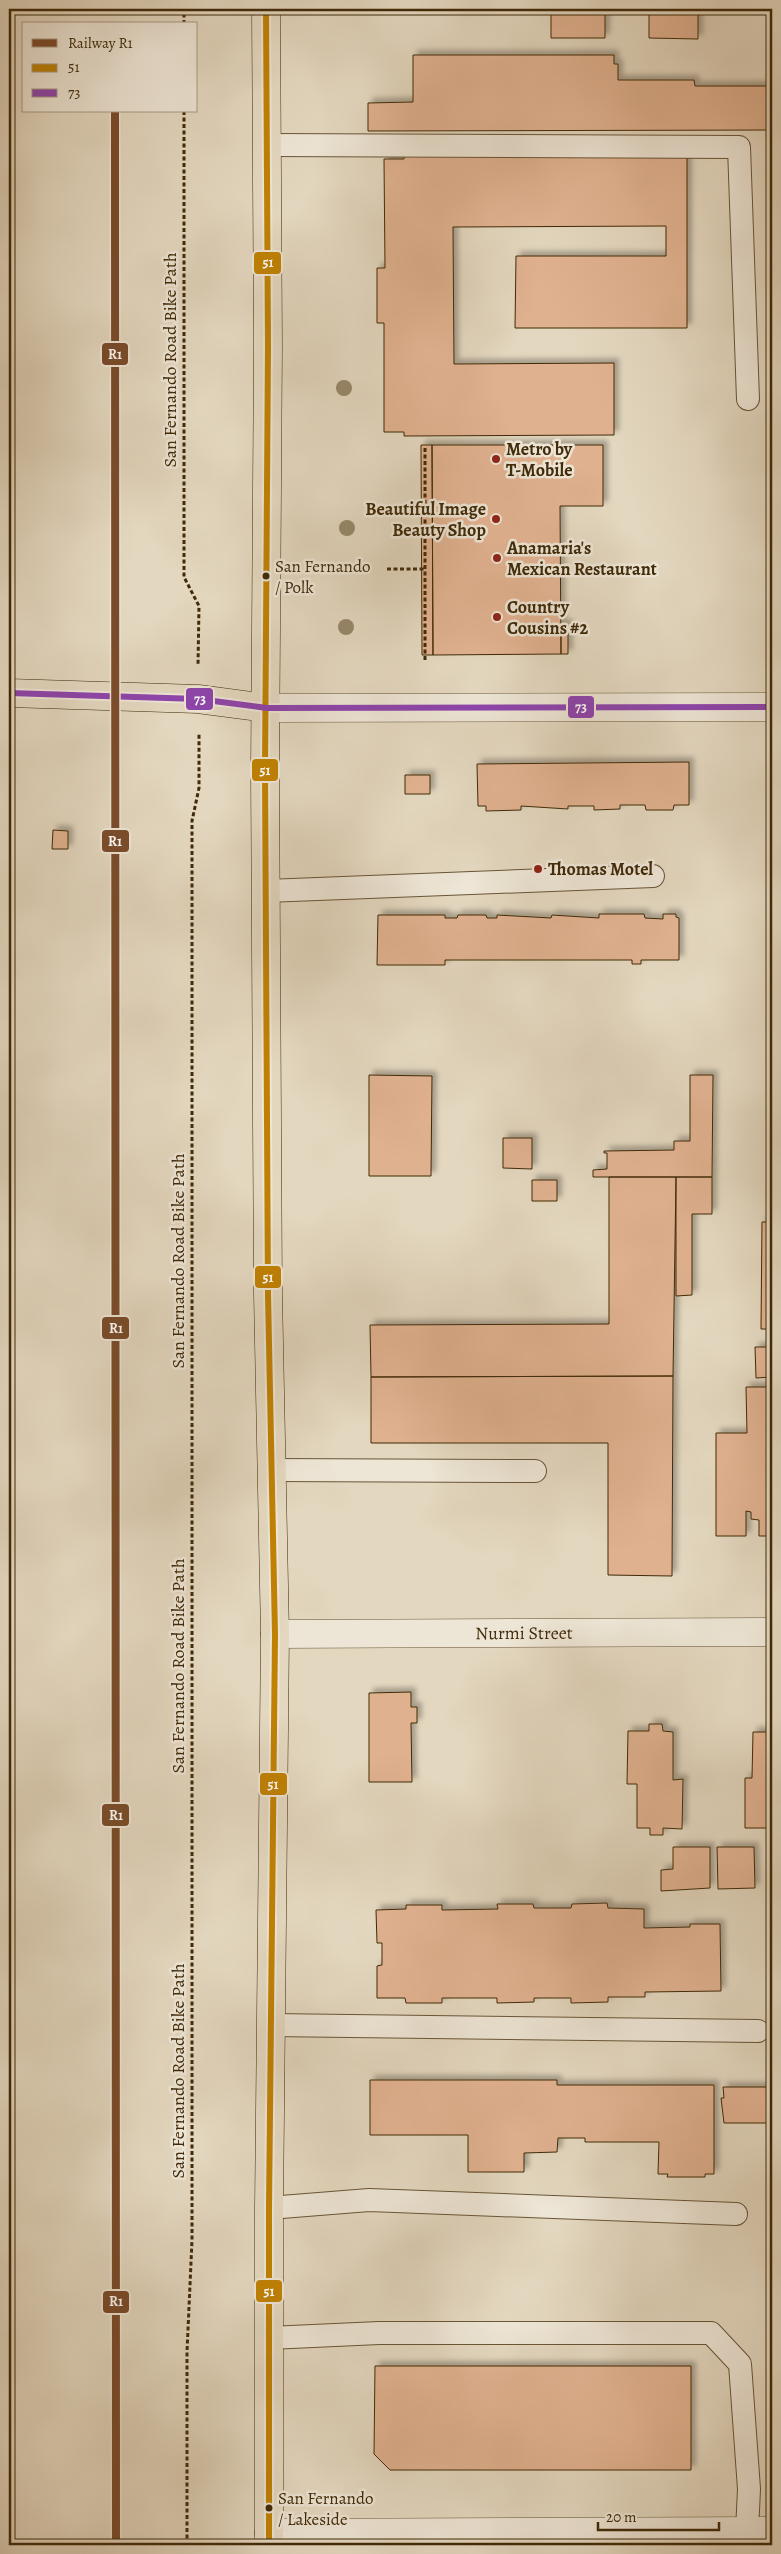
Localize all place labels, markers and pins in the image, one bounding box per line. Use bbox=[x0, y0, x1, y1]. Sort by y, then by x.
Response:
place label: Metro by T-Mobile bbox=[506, 437, 573, 482]
marker: Metro by T-Mobile bbox=[490, 453, 502, 465]
place label: Beautiful Image Beauty Shop bbox=[365, 497, 486, 542]
marker: Beautiful Image Beauty Shop bbox=[490, 513, 502, 525]
place label: Anamaria's Mexican Restaurant bbox=[506, 536, 657, 581]
marker: Anamaria's Mexican Restaurant bbox=[491, 552, 503, 564]
place label: San Fernando / Polk bbox=[275, 555, 371, 599]
marker: San Fernando / Polk bbox=[261, 571, 271, 581]
place label: Country Cousins #2 bbox=[507, 595, 589, 640]
marker: Country Cousins #2 bbox=[491, 611, 503, 623]
place label: Thomas Motel bbox=[548, 857, 653, 881]
marker: Thomas Motel bbox=[532, 863, 544, 875]
place label: San Fernando / Lakeside bbox=[278, 2487, 374, 2531]
marker: San Fernando / Lakeside bbox=[264, 2503, 274, 2513]

